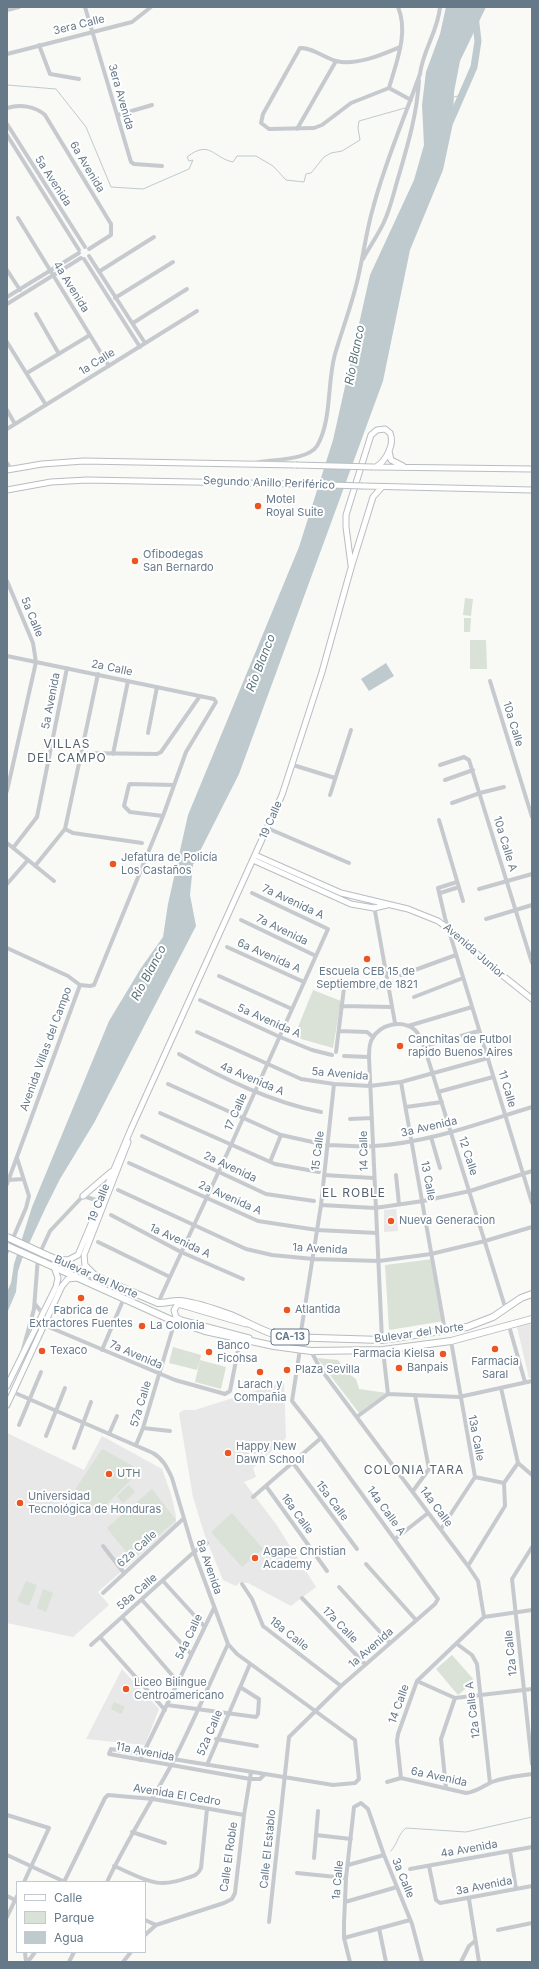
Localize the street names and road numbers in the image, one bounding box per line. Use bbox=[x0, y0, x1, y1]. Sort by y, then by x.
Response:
street label: 3era Calle bbox=[52, 12, 106, 38]
street label: 3era Avenida bbox=[105, 63, 137, 131]
street label: 6a Avenida bbox=[67, 139, 107, 195]
street label: 5a Avenida bbox=[32, 153, 74, 209]
street label: 4a Avenida bbox=[50, 259, 92, 315]
street label: 1a Calle bbox=[77, 346, 117, 378]
street label: Segundo Anillo Periférico bbox=[203, 474, 335, 492]
street label: 5a Calle bbox=[18, 595, 46, 639]
street label: 2a Calle bbox=[90, 657, 134, 679]
street label: 5a Avenida bbox=[39, 672, 63, 730]
street label: 10a Calle bbox=[500, 700, 526, 748]
street label: 19 Calle bbox=[257, 799, 285, 841]
street label: 10a Calle A bbox=[490, 815, 520, 873]
street label: 7a Avenida A bbox=[260, 882, 326, 922]
street label: 7a Avenida bbox=[254, 912, 310, 948]
street label: Avenida Junior bbox=[441, 921, 507, 981]
street label: 6a Avenida A bbox=[235, 936, 303, 976]
street label: Avenida Villas del Campo bbox=[17, 985, 75, 1113]
street label: 5a Avenida A bbox=[235, 1001, 303, 1041]
street label: 4a Avenida A bbox=[218, 1060, 286, 1098]
street label: 5a Avenida bbox=[311, 1065, 369, 1083]
street label: 11 Calle bbox=[495, 1069, 519, 1109]
street label: 17 Calle bbox=[222, 1091, 250, 1133]
street label: 3a Avenida bbox=[400, 1114, 458, 1140]
street label: 15 Calle bbox=[309, 1130, 327, 1172]
street label: 14 Calle bbox=[357, 1131, 371, 1171]
street label: 12 Calle bbox=[456, 1135, 480, 1177]
street label: 2a Avenida bbox=[201, 1149, 259, 1185]
street label: 13 Calle bbox=[418, 1160, 438, 1202]
street label: 2a Avenida A bbox=[196, 1178, 264, 1218]
street label: 19 Calle bbox=[85, 1182, 113, 1224]
street label: 1a Avenida A bbox=[147, 1221, 213, 1261]
street label: 1a Avenida bbox=[292, 1241, 348, 1257]
street label: Bulevar del Norte bbox=[52, 1253, 140, 1301]
street label: Bulevar del Norte bbox=[373, 1320, 465, 1346]
road number: CA-13 bbox=[271, 1329, 309, 1345]
street label: 7a Avenida bbox=[108, 1338, 164, 1372]
street label: 57a Calle bbox=[128, 1379, 154, 1429]
street label: 13a Calle bbox=[465, 1414, 487, 1462]
street label: 15a Calle bbox=[313, 1479, 351, 1523]
street label: 14a Calle A bbox=[364, 1484, 408, 1538]
street label: 14a Calle bbox=[417, 1484, 455, 1530]
street label: 16a Calle bbox=[278, 1491, 316, 1537]
street label: 62a Calle bbox=[114, 1528, 160, 1570]
street label: 8a Avenida bbox=[193, 1538, 225, 1596]
street label: 58a Calle bbox=[114, 1571, 160, 1613]
street label: 17a Calle bbox=[319, 1604, 361, 1646]
street label: 54a Calle bbox=[173, 1612, 205, 1662]
street label: 18a Calle bbox=[267, 1614, 311, 1654]
street label: 1a Avenida bbox=[346, 1625, 396, 1671]
street label: 12a Calle bbox=[502, 1629, 520, 1677]
street label: 12a Calle A bbox=[463, 1681, 483, 1739]
street label: 14 Calle bbox=[386, 1683, 412, 1725]
street label: 52a Calle bbox=[194, 1708, 226, 1758]
street label: 11a Avenida bbox=[115, 1740, 175, 1764]
street label: 6a Avenida bbox=[410, 1765, 468, 1789]
street label: Avenida El Cedro bbox=[132, 1782, 222, 1808]
street label: Calle El Establo bbox=[257, 1809, 279, 1889]
street label: Calle El Roble bbox=[218, 1821, 240, 1893]
street label: 4a Avenida bbox=[439, 1837, 499, 1861]
street label: 3a Calle bbox=[389, 1856, 417, 1900]
street label: 1a Calle bbox=[330, 1860, 346, 1900]
street label: 3a Avenida bbox=[455, 1874, 513, 1898]

